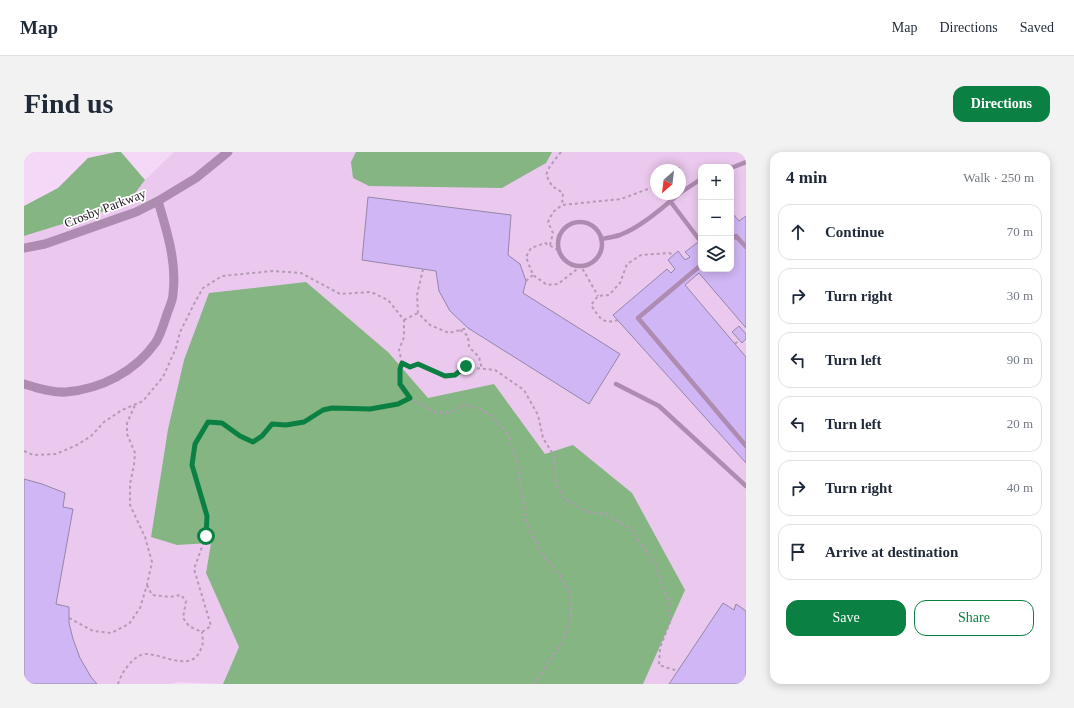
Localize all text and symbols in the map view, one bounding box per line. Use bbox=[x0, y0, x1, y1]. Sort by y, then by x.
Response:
text: Map bbox=[20, 17, 58, 38]
text: Map bbox=[892, 20, 917, 35]
text: Directions bbox=[939, 20, 998, 35]
text: Saved bbox=[1020, 20, 1054, 35]
button: Directions bbox=[953, 86, 1050, 122]
text: Find us bbox=[24, 88, 114, 119]
north arrow bbox=[650, 164, 686, 200]
map controls bbox=[698, 164, 734, 272]
button: + bbox=[698, 164, 734, 200]
text: 4 min bbox=[786, 168, 827, 187]
text: Walk · 250 m bbox=[963, 170, 1034, 185]
street label: Crosby Parkway bbox=[62, 185, 148, 230]
button: − bbox=[698, 200, 734, 236]
icon: ahead bbox=[787, 221, 809, 243]
text: Continue bbox=[825, 224, 884, 240]
text: 70 m bbox=[1007, 224, 1033, 239]
button: layers bbox=[698, 236, 734, 272]
icon: right bbox=[787, 285, 809, 307]
text: Turn right bbox=[825, 288, 892, 304]
text: 30 m bbox=[1007, 288, 1033, 303]
icon: left bbox=[787, 349, 809, 371]
text: Turn left bbox=[825, 352, 882, 368]
text: 90 m bbox=[1007, 352, 1033, 367]
route end bbox=[457, 357, 475, 375]
icon: left bbox=[787, 413, 809, 435]
text: Turn left bbox=[825, 416, 882, 432]
text: 20 m bbox=[1007, 416, 1033, 431]
icon: right bbox=[787, 477, 809, 499]
text: Turn right bbox=[825, 480, 892, 496]
text: 40 m bbox=[1007, 480, 1033, 495]
route start bbox=[197, 527, 215, 545]
icon: arrive bbox=[787, 541, 809, 563]
text: Arrive at destination bbox=[825, 544, 958, 560]
button: Save bbox=[786, 600, 906, 636]
button: Share bbox=[914, 600, 1034, 636]

